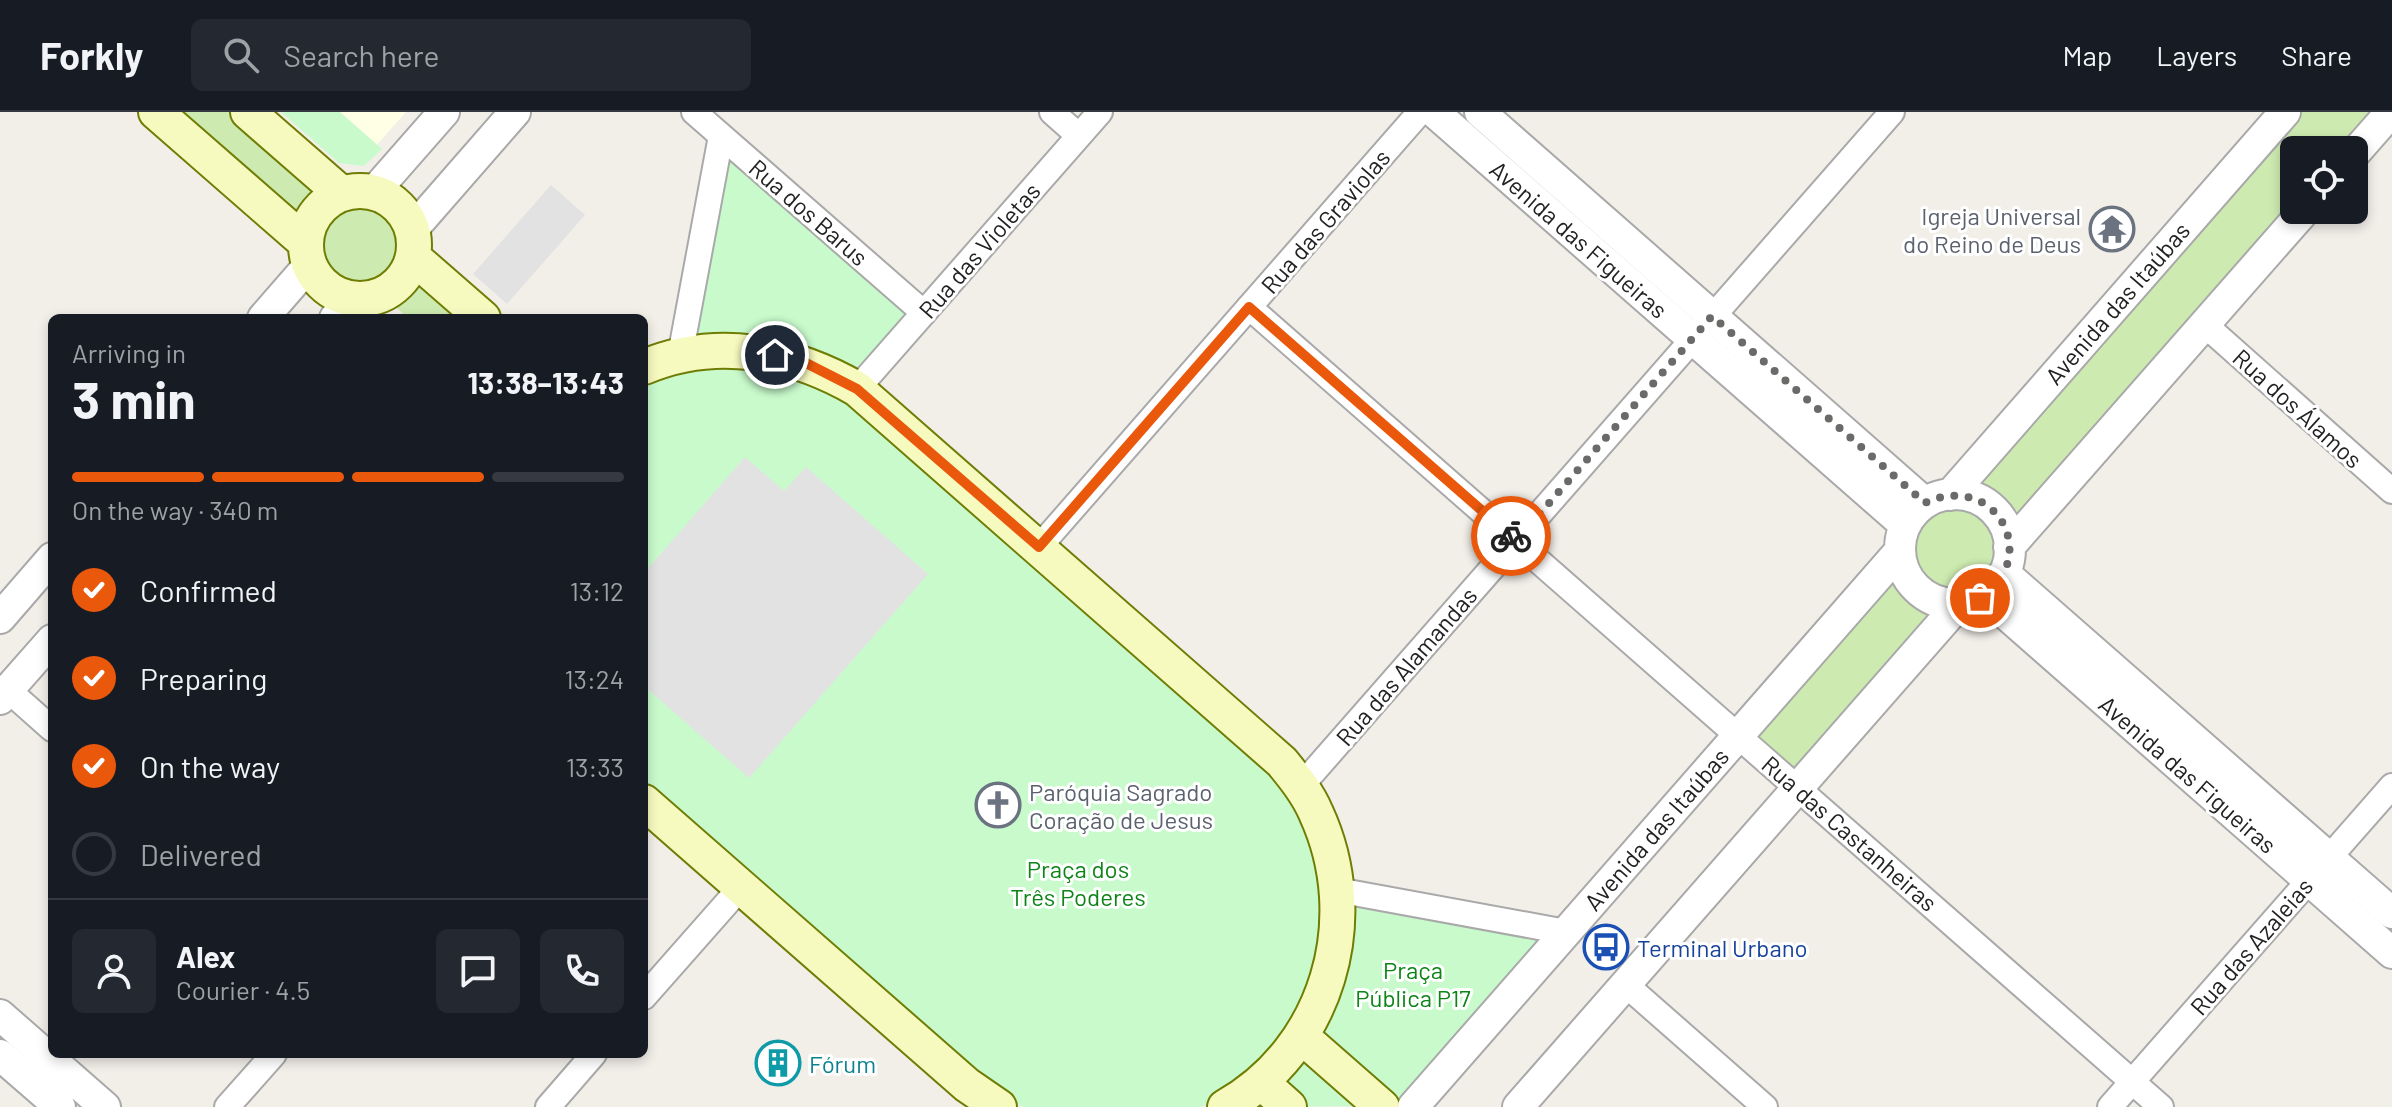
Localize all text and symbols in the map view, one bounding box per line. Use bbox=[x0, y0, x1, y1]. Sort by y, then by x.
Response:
search box bbox=[191, 19, 751, 91]
text: Forkly bbox=[40, 32, 143, 78]
icon: search bbox=[219, 33, 263, 77]
text: Search here bbox=[283, 37, 439, 73]
text: Map bbox=[2062, 38, 2112, 72]
text: Layers bbox=[2156, 38, 2237, 72]
text: Share bbox=[2281, 38, 2352, 72]
map controls bbox=[2280, 136, 2368, 224]
button: locate bbox=[2280, 136, 2368, 224]
street label: Rua das Graviolas bbox=[1254, 143, 1396, 299]
street label: Rua dos Barus bbox=[744, 153, 874, 271]
street label: Avenida das Figueiras bbox=[1484, 154, 1674, 324]
street label: Rua das Violetas bbox=[912, 176, 1046, 324]
place label: Igreja Universal do Reino de Deus bbox=[1903, 201, 2081, 258]
temple icon: Igreja Universal do Reino de Deus bbox=[2088, 205, 2136, 253]
street label: Avenida das Itaúbas bbox=[2039, 216, 2195, 390]
pin bbox=[741, 321, 809, 389]
icon: home bbox=[753, 333, 797, 377]
text: Arriving in bbox=[72, 337, 186, 368]
street label: Rua dos Álamos bbox=[2227, 342, 2369, 474]
text: 13:38–13:43 bbox=[467, 364, 624, 400]
text: 3 min bbox=[72, 367, 196, 429]
text: On the way · 340 m bbox=[72, 494, 278, 525]
courier bbox=[1471, 496, 1551, 576]
icon: bike bbox=[1489, 514, 1533, 558]
pin bbox=[1946, 564, 2014, 632]
icon: check bbox=[72, 568, 116, 612]
text: Confirmed bbox=[140, 572, 277, 608]
text: 13:12 bbox=[570, 575, 624, 606]
icon: bag bbox=[1958, 576, 2002, 620]
street label: Rua das Alamandas bbox=[1329, 581, 1483, 751]
icon: check bbox=[72, 656, 116, 700]
text: Preparing bbox=[140, 660, 267, 696]
text: 13:24 bbox=[564, 663, 624, 694]
street label: Avenida das Figueiras bbox=[2093, 689, 2283, 859]
street label: Avenida das Itaúbas bbox=[1578, 742, 1734, 916]
icon: check bbox=[72, 744, 116, 788]
text: On the way bbox=[140, 748, 280, 784]
street label: Rua das Castanheiras bbox=[1756, 749, 1944, 917]
text: 13:33 bbox=[566, 751, 624, 782]
place label: Paróquia Sagrado Coração de Jesus bbox=[1029, 777, 1213, 834]
church icon: Paróquia Sagrado Coração de Jesus bbox=[974, 781, 1022, 829]
text: Delivered bbox=[140, 836, 262, 872]
park label: Praça dos Três Poderes bbox=[1010, 854, 1146, 911]
street label: Rua das Azaleias bbox=[2184, 872, 2318, 1020]
bus stop icon: Terminal Urbano bbox=[1582, 923, 1630, 971]
button: person bbox=[72, 929, 156, 1013]
button: chat bbox=[436, 929, 520, 1013]
button: phone bbox=[540, 929, 624, 1013]
place label: Terminal Urbano bbox=[1637, 933, 1808, 962]
text: Alex bbox=[176, 938, 235, 974]
park label: Praça Pública P17 bbox=[1355, 955, 1471, 1012]
text: Courier · 4.5 bbox=[176, 974, 310, 1005]
building icon: Fórum bbox=[754, 1039, 802, 1087]
place label: Fórum bbox=[809, 1049, 876, 1078]

